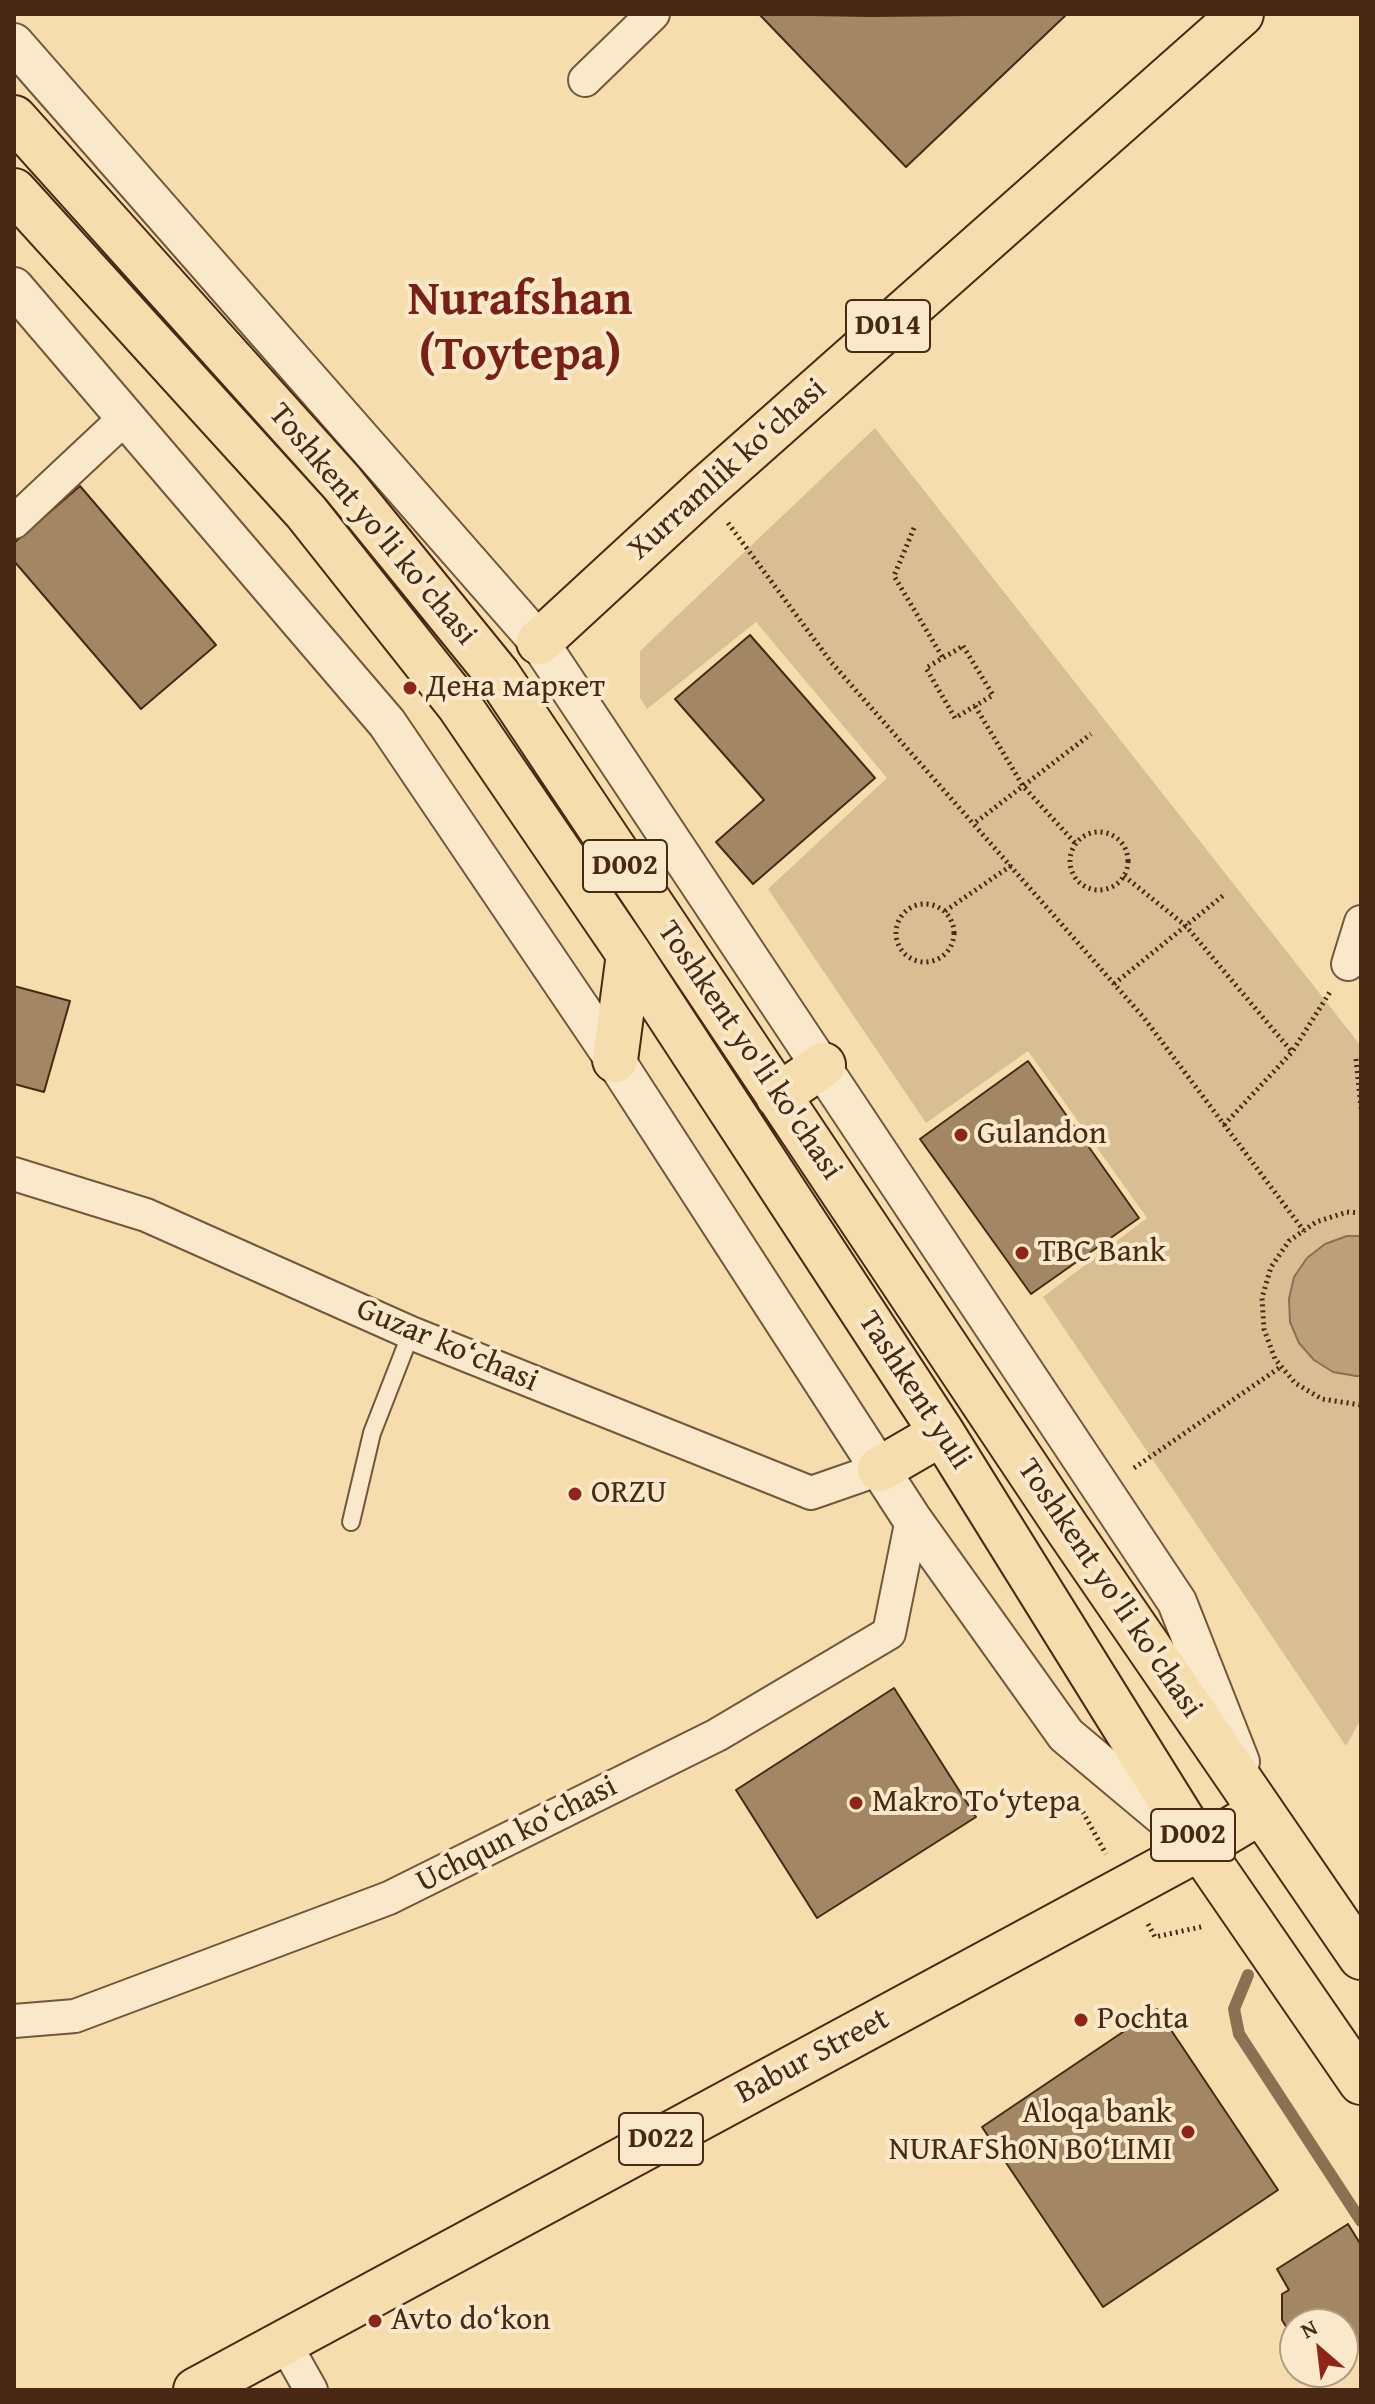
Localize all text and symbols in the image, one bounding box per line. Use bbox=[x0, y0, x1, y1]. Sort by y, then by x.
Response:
district label: Nurafshan (Toytepa) bbox=[408, 273, 632, 386]
road number: D014 bbox=[846, 300, 930, 352]
street label: Xurramlik ko‘chasi bbox=[621, 371, 835, 569]
street label: Toshkent yo'li ko'chasi bbox=[260, 396, 484, 654]
place label: Дена маркет bbox=[426, 669, 605, 707]
marker: Дена маркет bbox=[401, 679, 419, 697]
road number: D002 bbox=[583, 840, 667, 892]
street label: Toshkent yo'li ko'chasi bbox=[648, 914, 850, 1188]
place label: Gulandon bbox=[977, 1116, 1107, 1154]
marker: Gulandon bbox=[952, 1126, 970, 1144]
place label: TBC Bank bbox=[1038, 1234, 1166, 1272]
marker: TBC Bank bbox=[1013, 1244, 1031, 1262]
street label: Guzar ko‘chasi bbox=[350, 1291, 544, 1401]
street label: Tashkent yuli bbox=[849, 1305, 979, 1477]
street label: Toshkent yo'li ko'chasi bbox=[1008, 1452, 1210, 1726]
place label: ORZU bbox=[591, 1475, 667, 1513]
marker: ORZU bbox=[566, 1485, 584, 1503]
street label: Uchqun ko‘chasi bbox=[410, 1768, 624, 1902]
place label: Makro To‘ytepa bbox=[872, 1784, 1081, 1822]
marker: Makro To‘ytepa bbox=[847, 1794, 865, 1812]
road number: D002 bbox=[1151, 1809, 1235, 1861]
street label: Babur Street bbox=[730, 2001, 896, 2113]
place label: Pochta bbox=[1097, 2001, 1189, 2039]
marker: Pochta bbox=[1072, 2011, 1090, 2029]
place label: Aloqa bank NURAFShON BO‘LIMI bbox=[889, 2095, 1172, 2170]
road number: D022 bbox=[619, 2113, 703, 2165]
marker: Aloqa bank NURAFShON BO‘LIMI bbox=[1179, 2123, 1197, 2141]
place label: Avto do‘kon bbox=[391, 2302, 550, 2340]
north arrow bbox=[1279, 2308, 1359, 2388]
text: N bbox=[1295, 2311, 1323, 2346]
marker: Avto do‘kon bbox=[366, 2312, 384, 2330]

